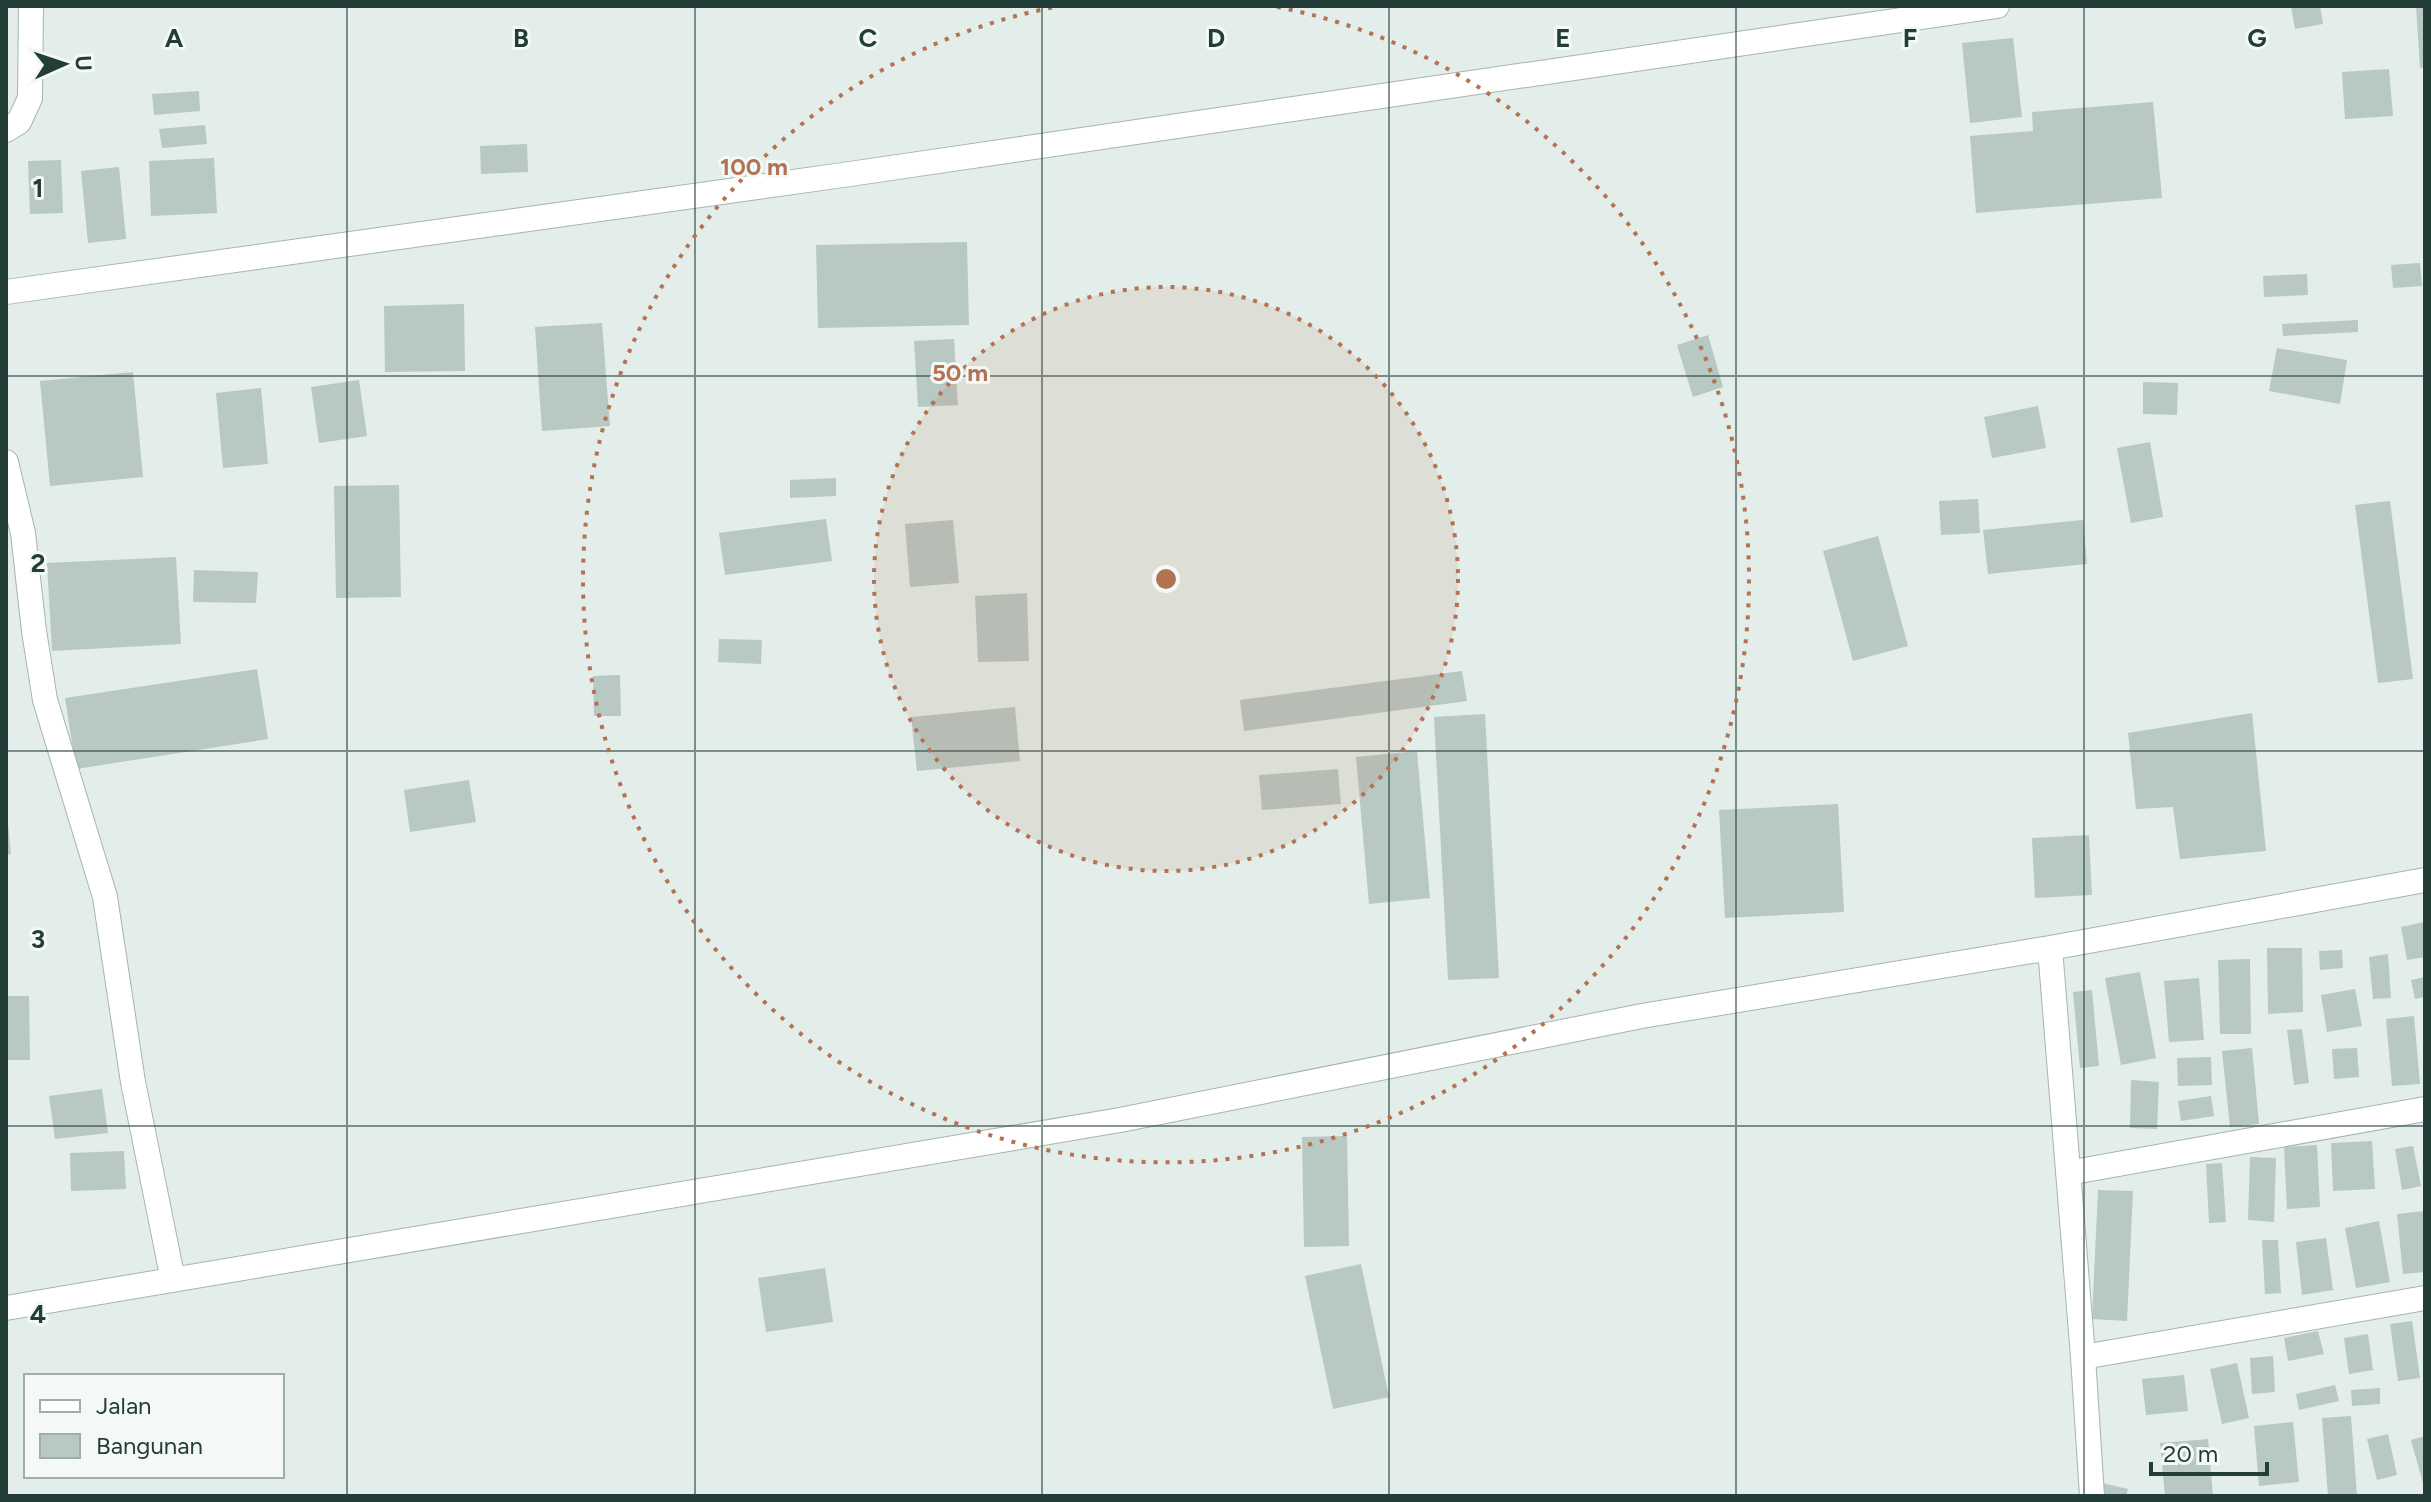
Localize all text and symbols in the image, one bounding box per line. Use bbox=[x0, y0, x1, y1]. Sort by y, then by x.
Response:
text: A bbox=[165, 22, 184, 54]
text: B bbox=[513, 22, 529, 54]
text: C bbox=[859, 22, 878, 54]
text: D bbox=[1207, 22, 1225, 54]
text: E bbox=[1555, 22, 1571, 54]
text: F bbox=[1903, 22, 1917, 54]
text: G bbox=[2247, 22, 2267, 54]
north arrow bbox=[24, 24, 104, 104]
text: U bbox=[70, 55, 97, 71]
text: 100 m bbox=[720, 152, 788, 181]
text: 1 bbox=[33, 172, 43, 204]
text: 50 m bbox=[932, 358, 988, 387]
text: 2 bbox=[30, 547, 46, 579]
centre of rings bbox=[1152, 565, 1180, 593]
text: 3 bbox=[31, 923, 45, 955]
text: 4 bbox=[30, 1298, 46, 1330]
legend bbox=[24, 1374, 284, 1478]
text: Jalan bbox=[96, 1391, 152, 1420]
scale bar bbox=[2151, 1426, 2267, 1476]
text: Bangunan bbox=[96, 1431, 203, 1460]
text: 20 m bbox=[2163, 1439, 2218, 1468]

